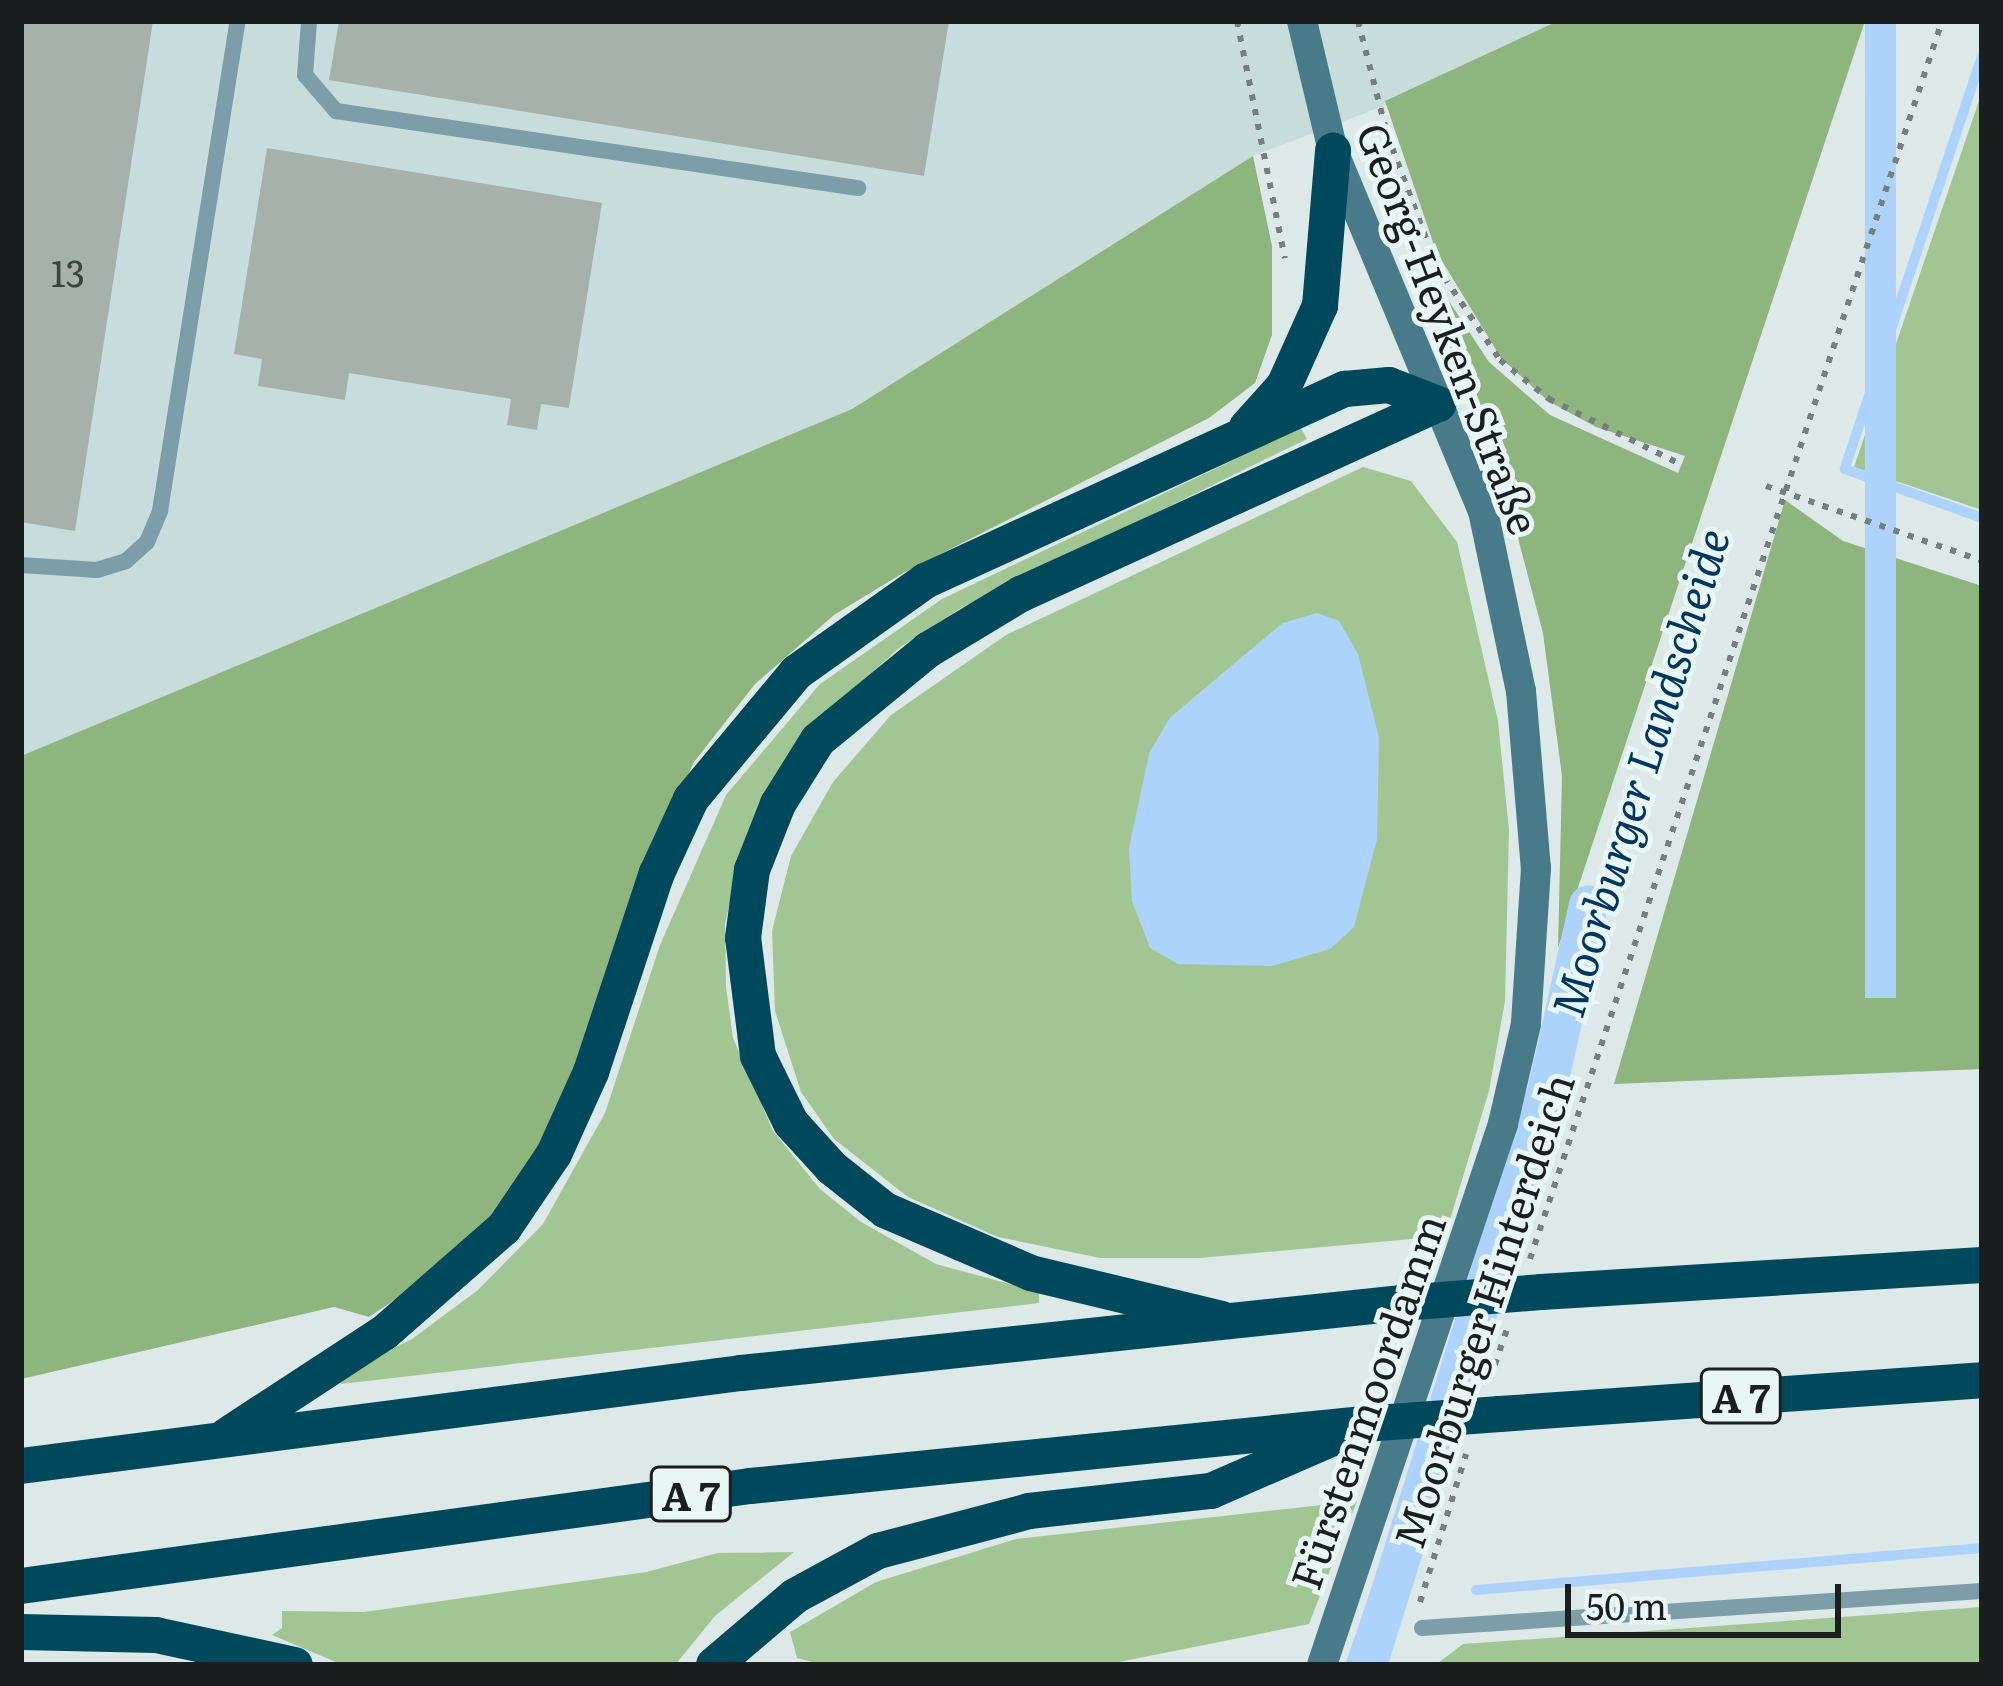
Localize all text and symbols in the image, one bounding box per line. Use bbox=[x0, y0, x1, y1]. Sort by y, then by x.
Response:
street label: Georg-Heyken-Straße bbox=[1348, 115, 1552, 541]
house number: 13 bbox=[51, 250, 85, 294]
water label: Moorburger Landscheide bbox=[1538, 522, 1738, 1022]
street label: Moorburger Hinterdeich bbox=[1381, 1066, 1583, 1554]
street label: Fürstenmoordamm bbox=[1278, 1207, 1454, 1595]
road number: A 7 bbox=[1699, 1363, 1783, 1429]
road number: A 7 bbox=[649, 1461, 733, 1527]
scale bar bbox=[1571, 1560, 1847, 1634]
text: 50 m bbox=[1586, 1578, 1667, 1631]

